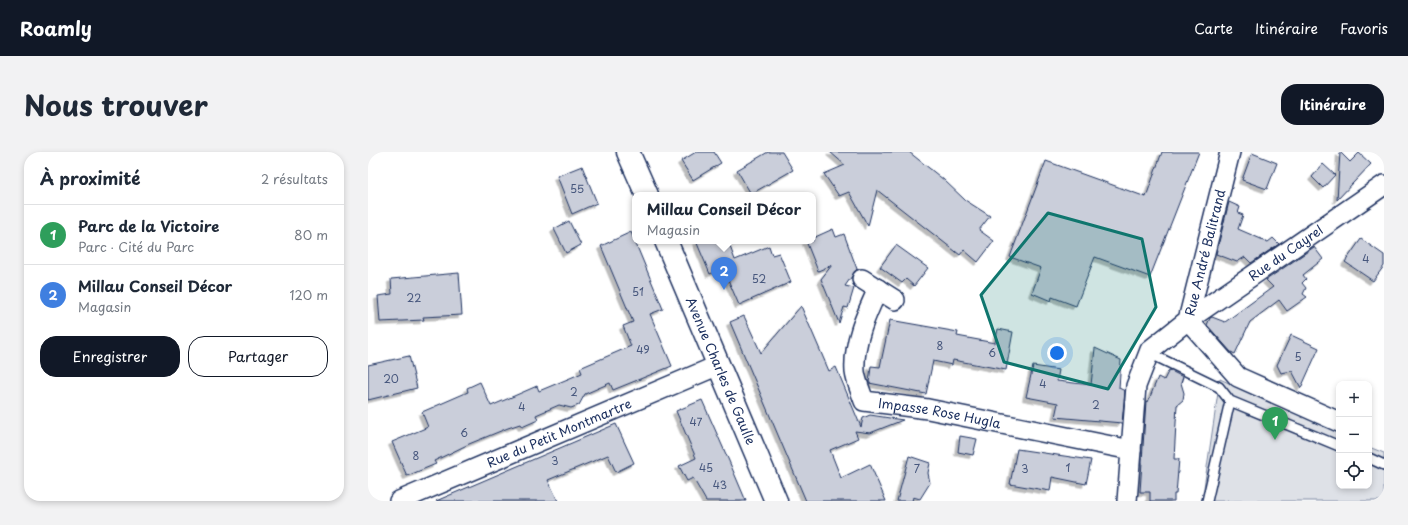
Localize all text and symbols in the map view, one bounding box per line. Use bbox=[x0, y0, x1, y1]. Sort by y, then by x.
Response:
text: Roamly bbox=[20, 14, 92, 42]
text: Carte bbox=[1194, 18, 1233, 39]
text: Itinéraire bbox=[1255, 18, 1318, 39]
text: Favoris bbox=[1340, 18, 1388, 39]
text: Nous trouver bbox=[24, 83, 208, 126]
button: Itinéraire bbox=[1281, 84, 1384, 125]
text: À proximité bbox=[40, 165, 140, 191]
text: 2 résultats bbox=[261, 169, 328, 188]
house number: 55 bbox=[570, 180, 584, 197]
street label: Rue André Balitrand bbox=[1179, 187, 1229, 318]
popup bbox=[632, 192, 816, 244]
text: Millau Conseil Décor bbox=[647, 197, 801, 220]
text: Parc de la Victoire bbox=[78, 214, 219, 237]
text: Magasin bbox=[647, 220, 700, 239]
street label: Rue du Cayrel bbox=[1244, 220, 1327, 285]
text: 1 bbox=[50, 225, 56, 244]
text: 80 m bbox=[294, 225, 328, 244]
text: Parc · Cité du Parc bbox=[78, 237, 194, 256]
house number: 4 bbox=[1362, 250, 1370, 267]
pin: 2 bbox=[711, 257, 737, 290]
house number: 52 bbox=[752, 270, 766, 287]
text: Millau Conseil Décor bbox=[78, 274, 232, 297]
house number: 51 bbox=[632, 283, 644, 300]
text: 2 bbox=[48, 285, 58, 304]
text: 120 m bbox=[289, 285, 328, 304]
house number: 22 bbox=[407, 289, 421, 306]
street label: Avenue Charles de Gaulle bbox=[682, 294, 761, 448]
text: Magasin bbox=[78, 297, 131, 316]
button: Enregistrer bbox=[40, 336, 180, 377]
button: Partager bbox=[188, 336, 328, 377]
house number: 8 bbox=[937, 337, 944, 354]
house number: 49 bbox=[636, 341, 650, 358]
your location bbox=[1047, 343, 1067, 363]
house number: 6 bbox=[988, 344, 996, 361]
house number: 5 bbox=[1294, 348, 1302, 365]
house number: 20 bbox=[383, 370, 399, 387]
house number: 4 bbox=[1039, 375, 1047, 392]
map controls bbox=[1336, 381, 1372, 489]
button: + bbox=[1336, 381, 1372, 417]
house number: 2 bbox=[570, 383, 578, 400]
street label: Rue du Petit Montmartre bbox=[484, 393, 634, 472]
street label: Impasse Rose Hugla bbox=[877, 393, 1003, 433]
house number: 2 bbox=[1092, 396, 1100, 413]
house number: 4 bbox=[518, 398, 526, 415]
pin: 1 bbox=[1262, 407, 1288, 440]
house number: 47 bbox=[690, 413, 703, 430]
button: − bbox=[1336, 417, 1372, 453]
house number: 6 bbox=[460, 424, 468, 441]
house number: 8 bbox=[413, 447, 420, 464]
house number: 3 bbox=[551, 452, 559, 469]
button: locate bbox=[1336, 453, 1372, 489]
house number: 45 bbox=[699, 459, 713, 476]
house number: 1 bbox=[1066, 459, 1071, 476]
house number: 7 bbox=[914, 460, 920, 477]
house number: 3 bbox=[1021, 460, 1029, 477]
house number: 43 bbox=[713, 476, 727, 493]

